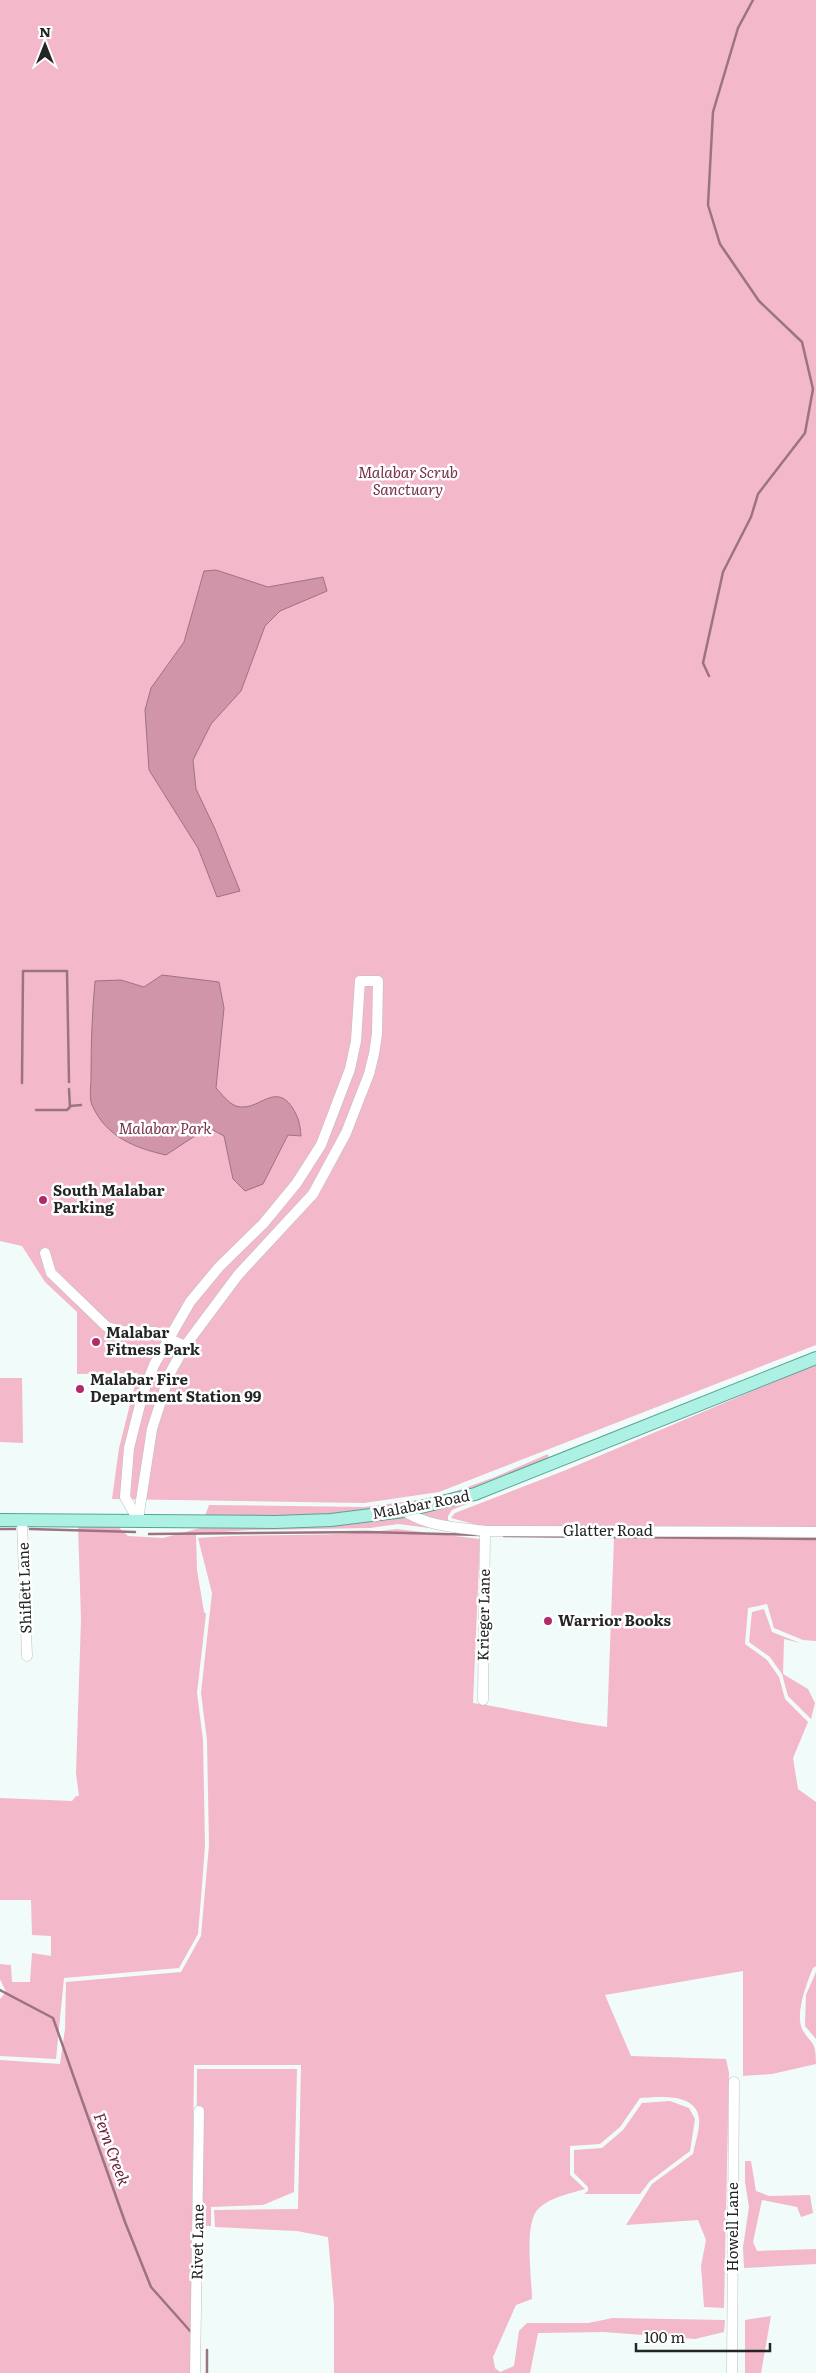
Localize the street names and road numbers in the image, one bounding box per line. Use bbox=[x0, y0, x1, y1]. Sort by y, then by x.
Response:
street label: Malabar Road bbox=[370, 1483, 472, 1524]
street label: Glatter Road bbox=[563, 1518, 653, 1541]
street label: Shiflett Lane bbox=[10, 1542, 37, 1634]
street label: Krieger Lane bbox=[470, 1569, 495, 1661]
street label: Howell Lane bbox=[720, 2182, 743, 2272]
street label: Rivet Lane bbox=[184, 2204, 209, 2280]

